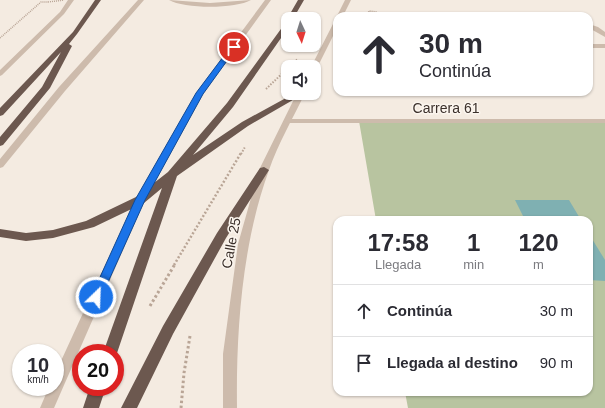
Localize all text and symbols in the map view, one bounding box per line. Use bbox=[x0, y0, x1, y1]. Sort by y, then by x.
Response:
north arrow bbox=[281, 12, 321, 52]
map controls bbox=[281, 12, 321, 100]
icon: ahead bbox=[353, 28, 405, 80]
text: 30 m bbox=[419, 28, 483, 59]
pin bbox=[217, 30, 251, 64]
icon: arrive bbox=[223, 36, 245, 58]
button: sound bbox=[281, 60, 321, 100]
text: Continúa bbox=[419, 61, 491, 81]
street label: Carrera 61 bbox=[413, 100, 480, 116]
street label: Calle 25 bbox=[218, 216, 244, 270]
text: 17:58 bbox=[367, 229, 429, 256]
text: 1 bbox=[467, 229, 480, 256]
text: 120 bbox=[519, 229, 559, 256]
text: Llegada bbox=[375, 257, 421, 272]
text: min bbox=[463, 257, 484, 272]
text: m bbox=[533, 257, 544, 272]
position arrow bbox=[75, 276, 117, 318]
icon: ahead bbox=[353, 300, 375, 322]
text: Continúa bbox=[387, 302, 452, 319]
text: 30 m bbox=[540, 302, 573, 319]
speed limit sign: 20 bbox=[72, 344, 124, 396]
icon: arrive bbox=[353, 352, 375, 374]
text: 10 bbox=[27, 354, 49, 376]
text: Llegada al destino bbox=[387, 354, 518, 371]
text: 90 m bbox=[540, 354, 573, 371]
text: km/h bbox=[27, 374, 49, 385]

